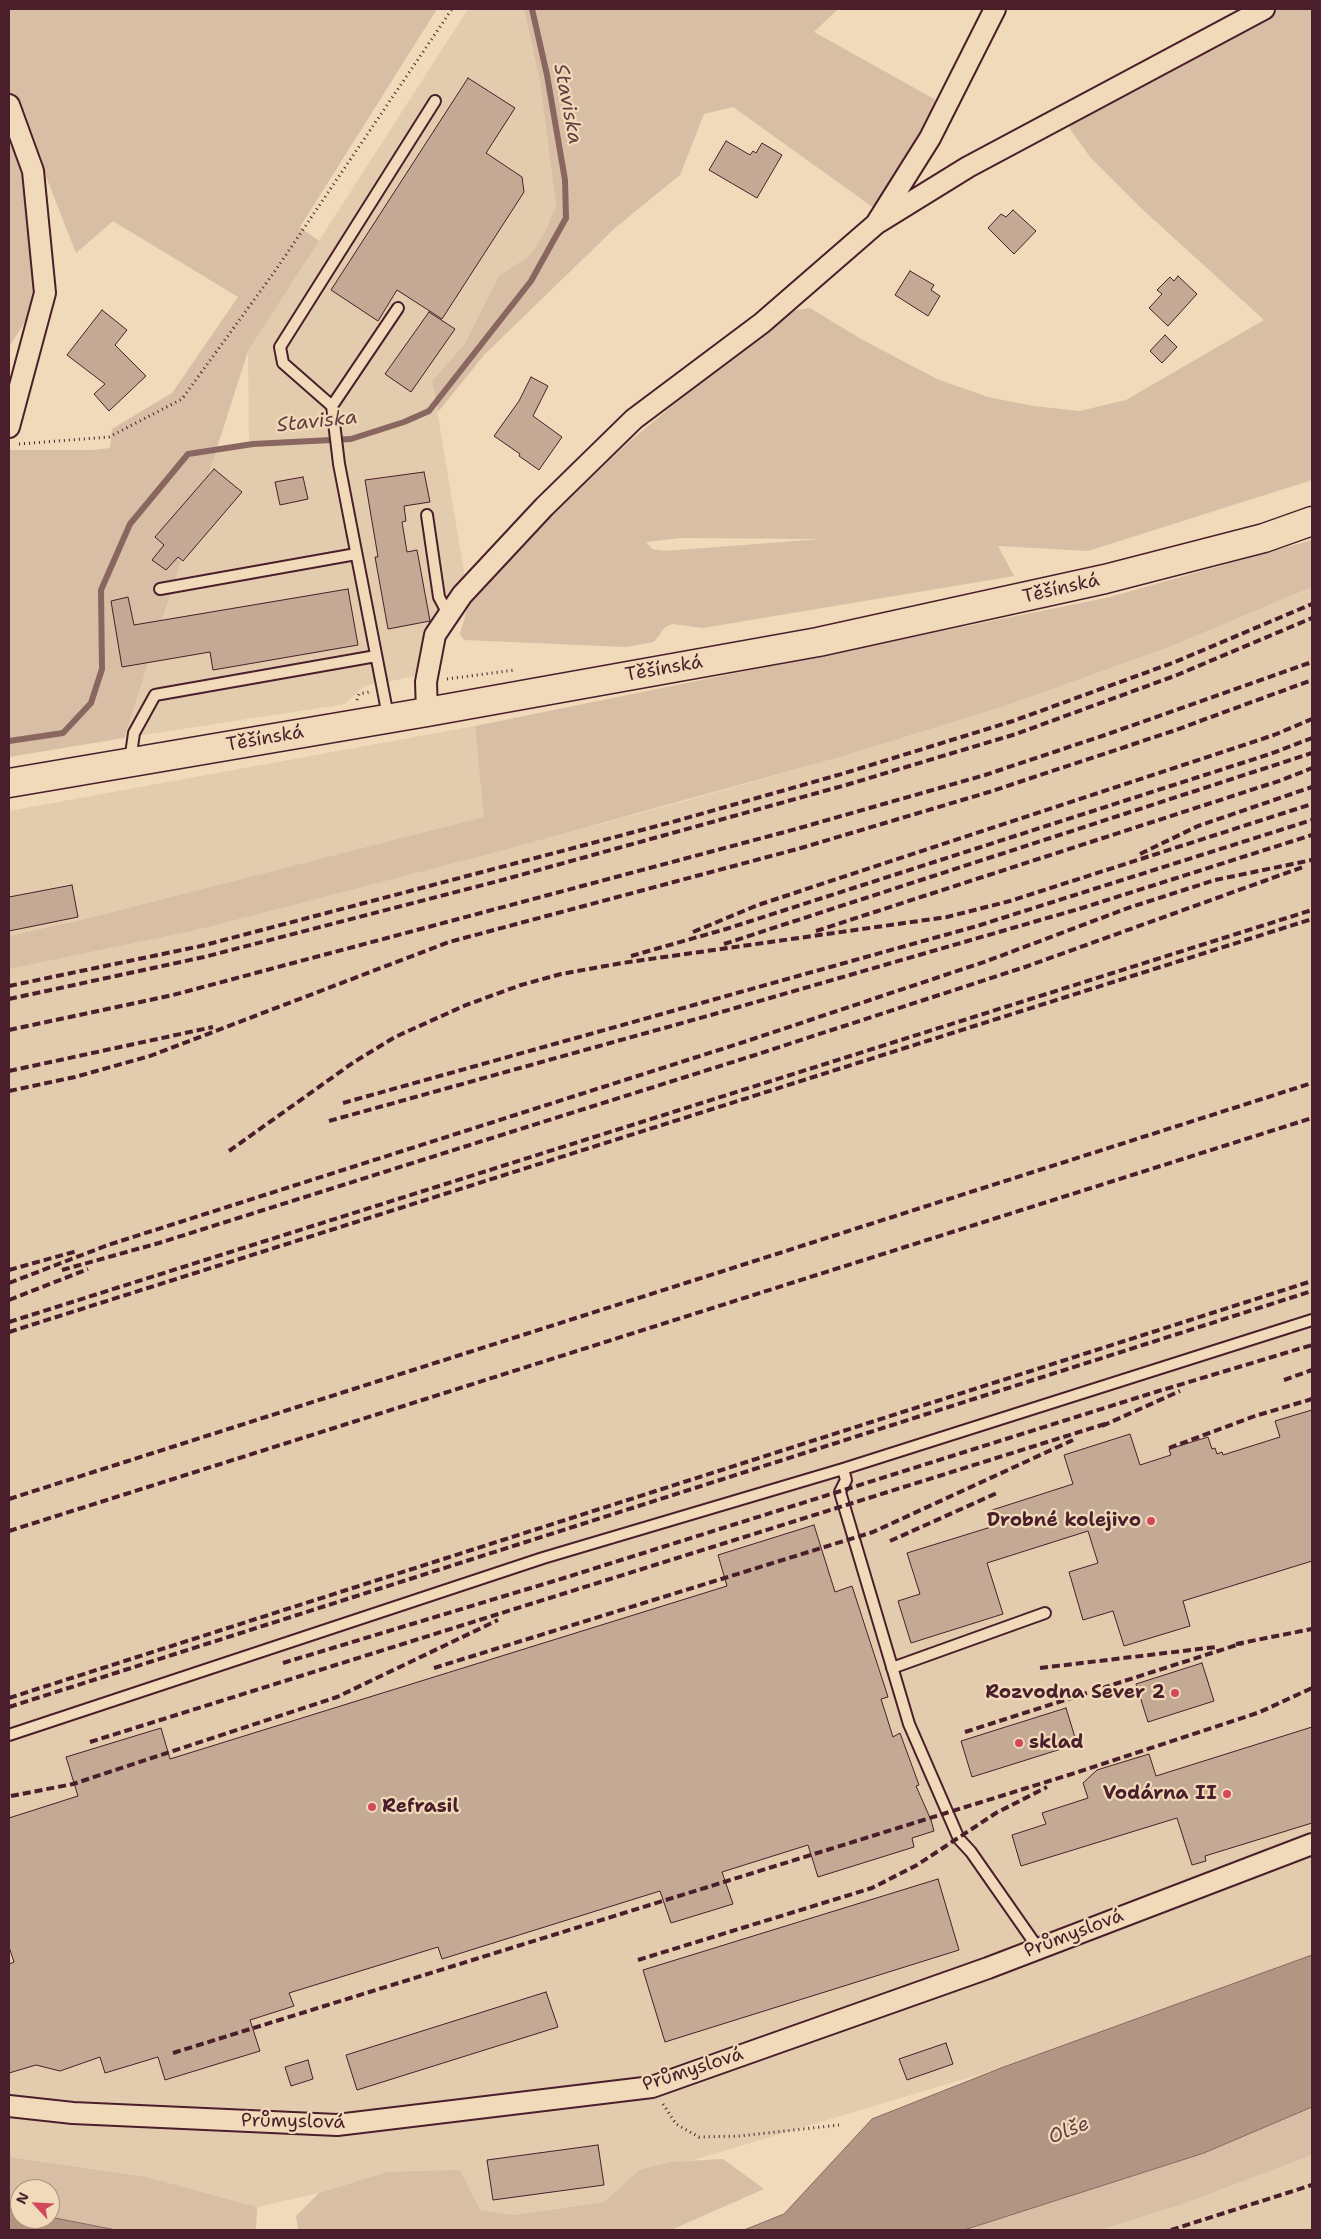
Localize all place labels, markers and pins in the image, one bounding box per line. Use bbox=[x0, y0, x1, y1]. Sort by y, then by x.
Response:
place label: Drobné kolejivo bbox=[987, 1510, 1141, 1532]
marker: Drobné kolejivo bbox=[1145, 1515, 1157, 1527]
place label: Rozvodna Sever 2 bbox=[985, 1682, 1165, 1704]
marker: Rozvodna Sever 2 bbox=[1169, 1687, 1181, 1699]
place label: sklad bbox=[1029, 1732, 1084, 1754]
marker: sklad bbox=[1013, 1737, 1025, 1749]
place label: Vodárna II bbox=[1103, 1783, 1217, 1805]
marker: Vodárna II bbox=[1221, 1788, 1233, 1800]
place label: Refrasil bbox=[382, 1796, 459, 1818]
marker: Refrasil bbox=[366, 1801, 378, 1813]

